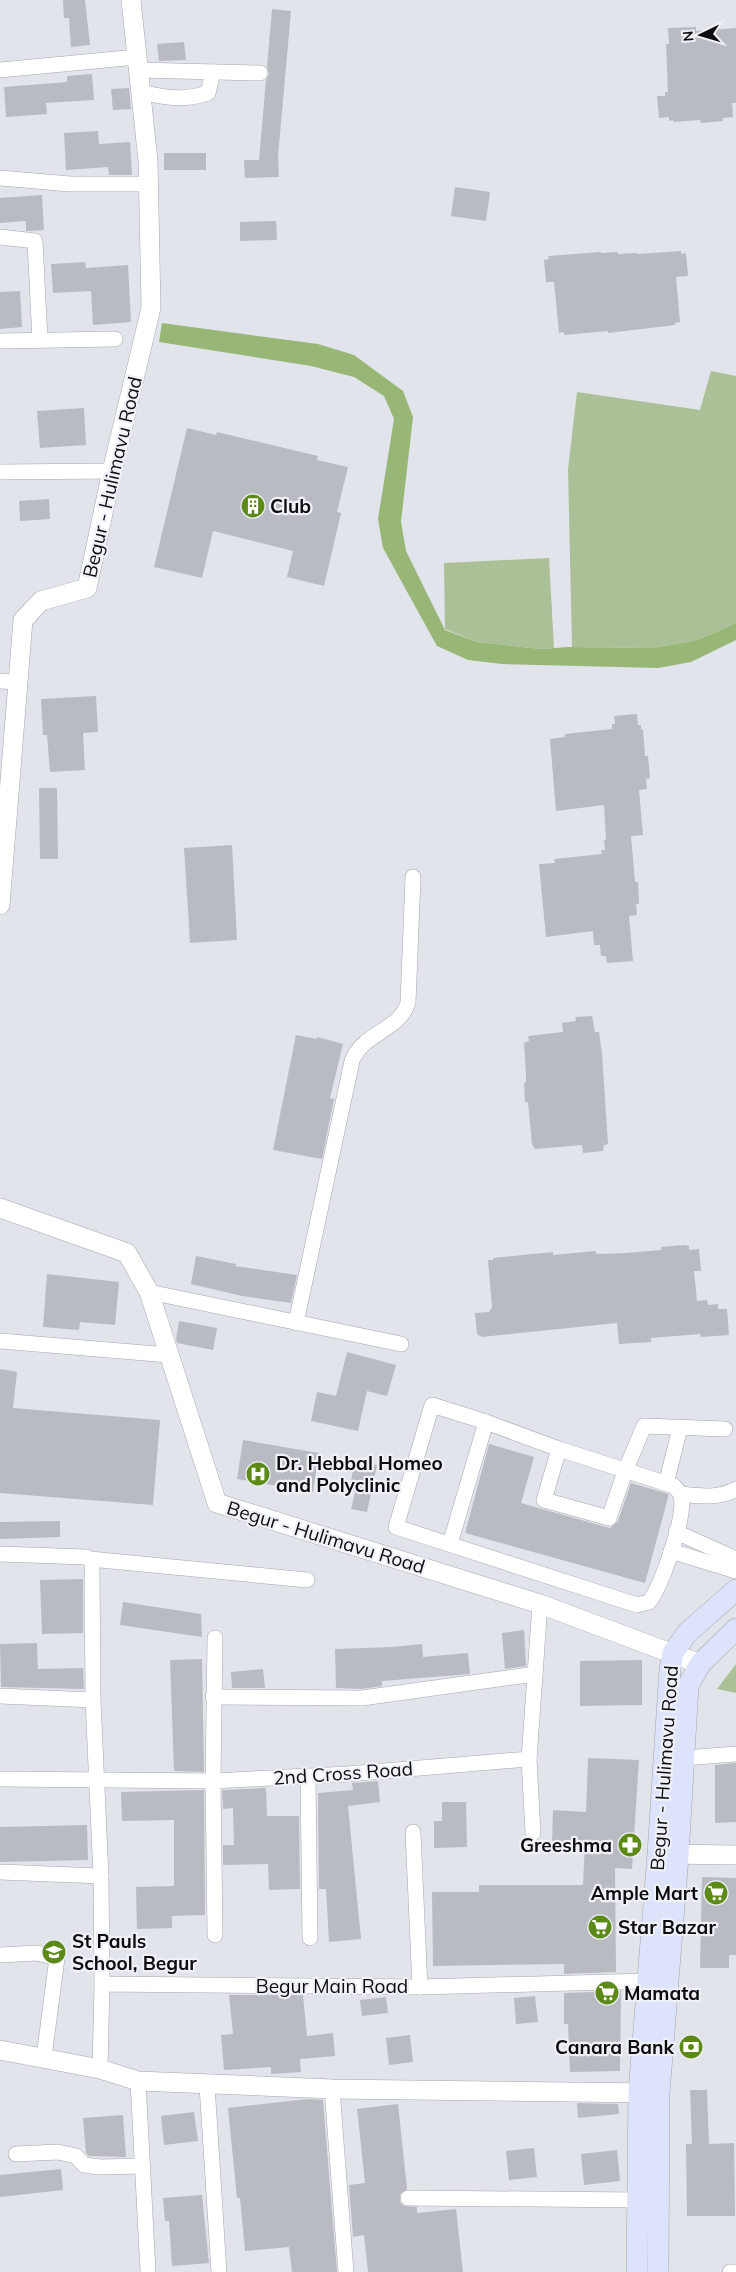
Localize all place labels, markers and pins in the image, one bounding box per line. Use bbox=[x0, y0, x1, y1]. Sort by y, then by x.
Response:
building icon: Club bbox=[240, 493, 266, 519]
place label: Club bbox=[270, 494, 311, 518]
place label: Dr. Hebbal Homeo and Polyclinic bbox=[276, 1451, 443, 1497]
hospital icon: Dr. Hebbal Homeo and Polyclinic bbox=[245, 1461, 271, 1487]
pharmacy icon: Greeshma bbox=[617, 1832, 643, 1858]
place label: Greeshma bbox=[520, 1833, 612, 1857]
supermarket icon: Ample Mart bbox=[703, 1880, 729, 1906]
place label: Ample Mart bbox=[591, 1881, 698, 1905]
supermarket icon: Star Bazar bbox=[587, 1914, 613, 1940]
place label: Star Bazar bbox=[618, 1915, 716, 1939]
place label: St Pauls School, Begur bbox=[72, 1929, 197, 1975]
school or university icon: St Pauls School, Begur bbox=[41, 1939, 67, 1965]
supermarket icon: Mamata bbox=[594, 1980, 620, 2006]
place label: Mamata bbox=[624, 1981, 700, 2005]
bank icon: Canara Bank bbox=[678, 2034, 704, 2060]
place label: Canara Bank bbox=[555, 2035, 675, 2059]

